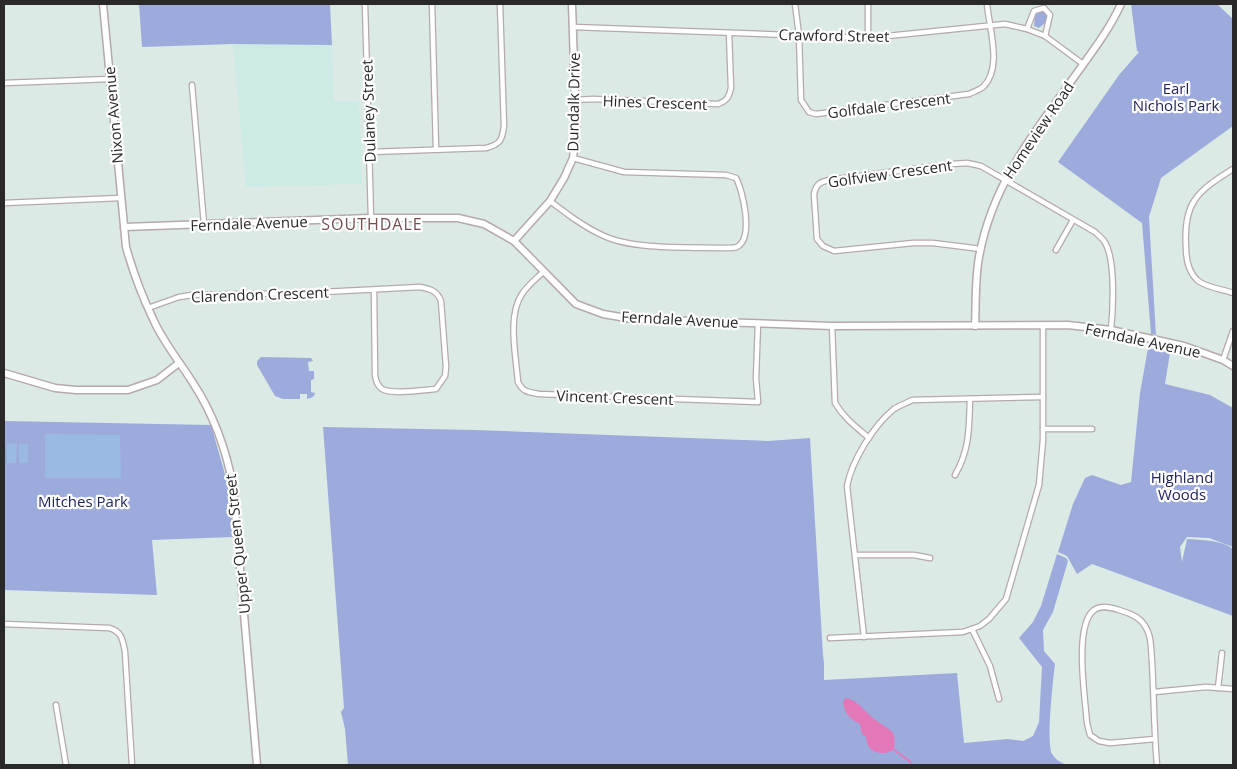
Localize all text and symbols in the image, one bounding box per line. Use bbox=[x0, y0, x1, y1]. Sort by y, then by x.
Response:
street label: Crawford Street bbox=[778, 24, 890, 46]
street label: Dundalk Drive bbox=[562, 52, 584, 152]
street label: Dulaney Street bbox=[356, 59, 380, 163]
street label: Nixon Avenue bbox=[99, 66, 127, 164]
street label: Homeview Road bbox=[998, 77, 1078, 183]
park label: Earl Nichols Park bbox=[1133, 78, 1219, 115]
street label: Golfdale Crescent bbox=[826, 88, 952, 122]
street label: Hines Crescent bbox=[602, 90, 708, 114]
street label: Golfview Crescent bbox=[827, 154, 953, 192]
street label: Ferndale Avenue bbox=[190, 211, 308, 235]
district label: SOUTHDALE bbox=[321, 213, 423, 235]
street label: Clarendon Crescent bbox=[191, 282, 329, 306]
street label: Ferndale Avenue bbox=[621, 306, 739, 332]
street label: Ferndale Avenue bbox=[1084, 318, 1202, 362]
street label: Vincent Crescent bbox=[556, 385, 674, 409]
park label: Highland Woods bbox=[1151, 467, 1213, 504]
street label: Upper Queen Street bbox=[220, 473, 254, 615]
park label: Mitches Park bbox=[38, 491, 128, 511]

